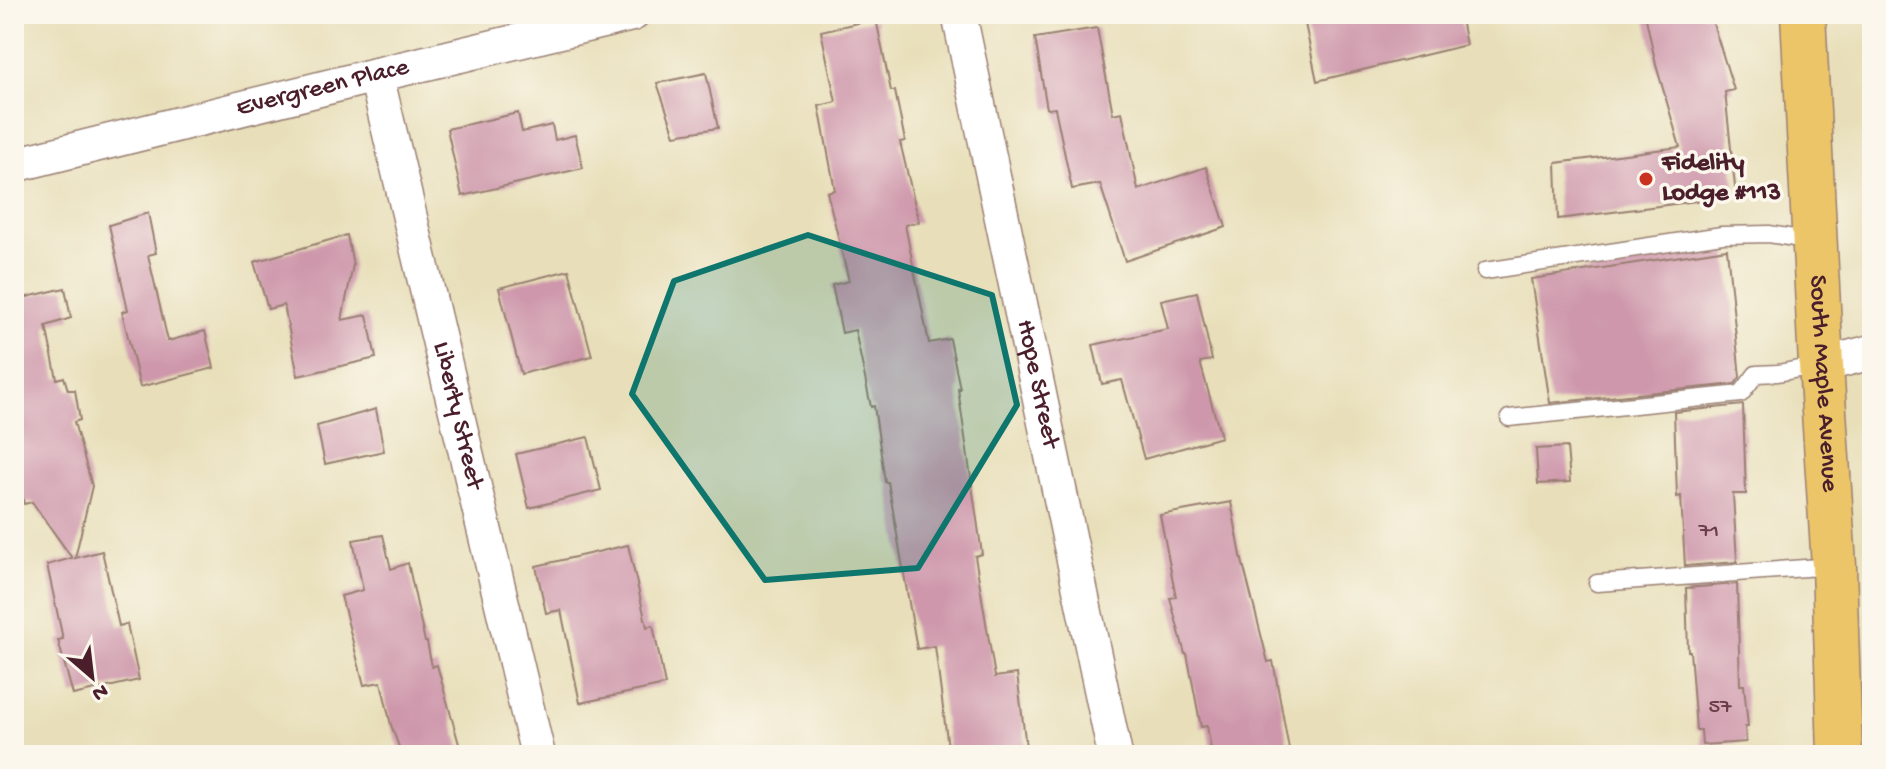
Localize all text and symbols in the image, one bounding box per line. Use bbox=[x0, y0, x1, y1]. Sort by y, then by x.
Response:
street label: Evergreen Place bbox=[233, 52, 412, 125]
place label: Fidelity Lodge #113 bbox=[1661, 149, 1781, 210]
marker: Fidelity Lodge #113 bbox=[1637, 170, 1655, 188]
street label: South Maple Avenue bbox=[1801, 274, 1845, 494]
street label: Hope Street bbox=[1008, 317, 1066, 453]
street label: Liberty Street bbox=[425, 339, 490, 495]
house number: 71 bbox=[1698, 519, 1719, 545]
north arrow bbox=[52, 637, 132, 717]
text: N bbox=[87, 676, 112, 706]
house number: 57 bbox=[1708, 695, 1732, 721]

